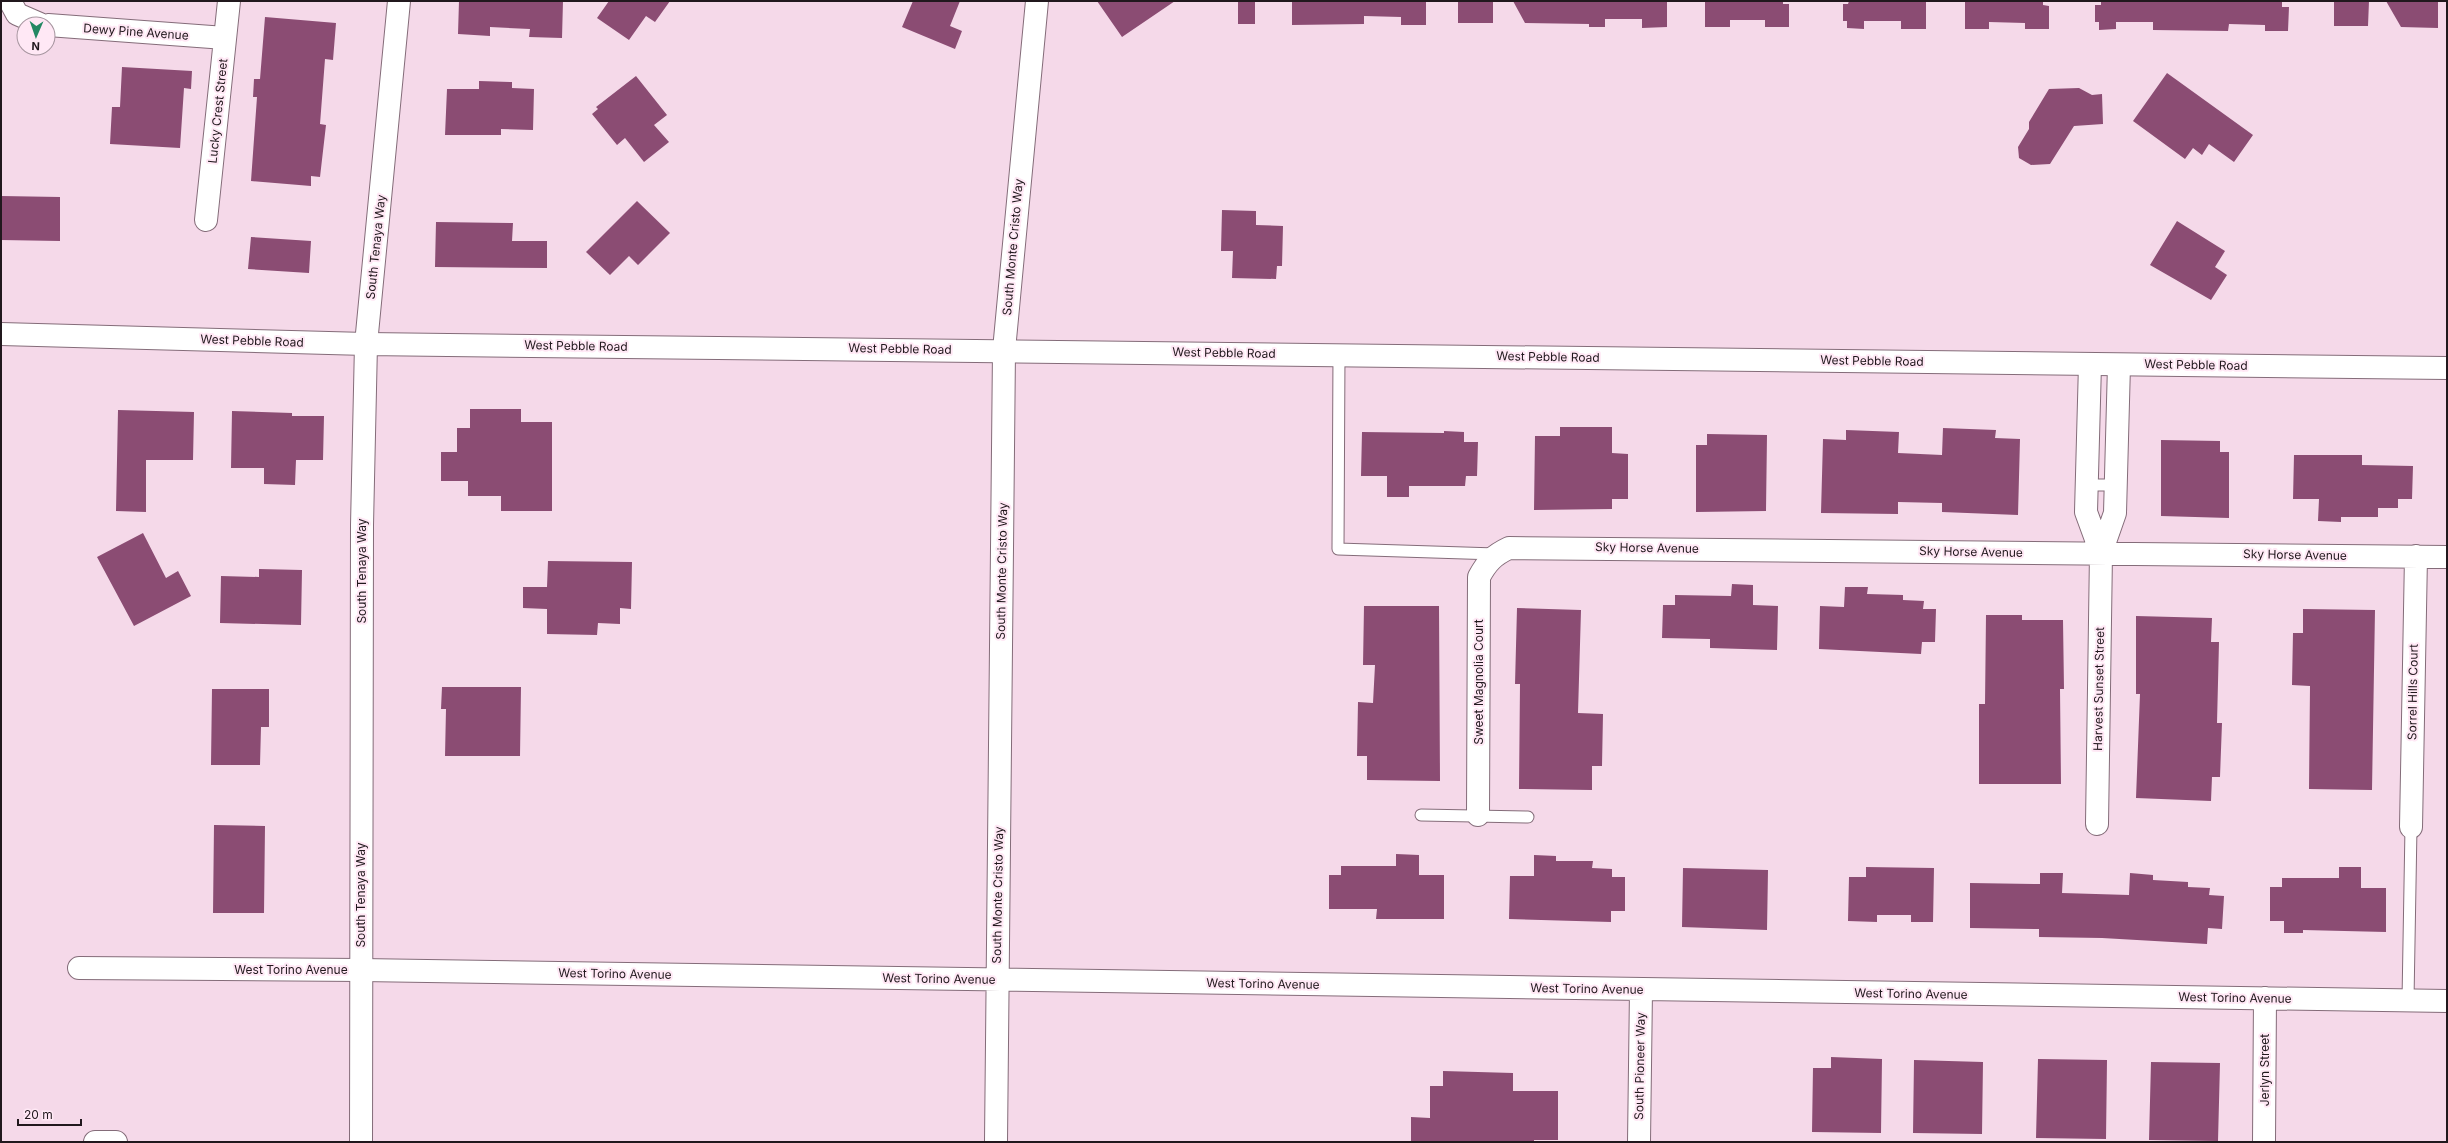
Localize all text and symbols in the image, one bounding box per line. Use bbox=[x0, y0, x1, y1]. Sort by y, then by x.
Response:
north arrow bbox=[16, 16, 56, 56]
street label: Dewy Pine Avenue bbox=[83, 20, 189, 43]
text: N bbox=[31, 39, 40, 53]
street label: Lucky Crest Street bbox=[205, 58, 230, 164]
street label: South Monte Cristo Way bbox=[999, 178, 1026, 316]
street label: South Tenaya Way bbox=[363, 194, 388, 300]
street label: West Pebble Road bbox=[200, 331, 304, 350]
street label: West Pebble Road bbox=[524, 337, 628, 354]
street label: West Pebble Road bbox=[848, 340, 952, 357]
street label: West Pebble Road bbox=[1172, 344, 1276, 361]
street label: West Pebble Road bbox=[1496, 348, 1600, 365]
street label: West Pebble Road bbox=[1820, 352, 1924, 369]
street label: West Pebble Road bbox=[2144, 356, 2248, 373]
street label: South Monte Cristo Way bbox=[993, 502, 1010, 640]
street label: South Tenaya Way bbox=[354, 518, 369, 624]
street label: Sky Horse Avenue bbox=[1595, 539, 1699, 556]
street label: Sky Horse Avenue bbox=[1919, 543, 2023, 560]
street label: Sky Horse Avenue bbox=[2243, 546, 2347, 563]
street label: Sweet Magnolia Court bbox=[1471, 619, 1486, 745]
street label: Harvest Sunset Street bbox=[2090, 627, 2107, 751]
street label: Sorrel Hills Court bbox=[2404, 644, 2421, 740]
street label: South Monte Cristo Way bbox=[989, 826, 1006, 964]
street label: South Tenaya Way bbox=[353, 842, 368, 948]
street label: West Torino Avenue bbox=[234, 962, 348, 977]
street label: West Torino Avenue bbox=[558, 965, 672, 982]
street label: West Torino Avenue bbox=[882, 970, 996, 987]
street label: West Torino Avenue bbox=[1206, 975, 1320, 992]
street label: West Torino Avenue bbox=[1530, 980, 1644, 997]
street label: West Torino Avenue bbox=[1854, 985, 1968, 1002]
street label: West Torino Avenue bbox=[2178, 989, 2292, 1006]
street label: South Pioneer Way bbox=[1631, 1012, 1648, 1120]
street label: Jerlyn Street bbox=[2257, 1034, 2272, 1106]
scale bar bbox=[18, 1101, 81, 1127]
text: 20 m bbox=[24, 1107, 53, 1122]

